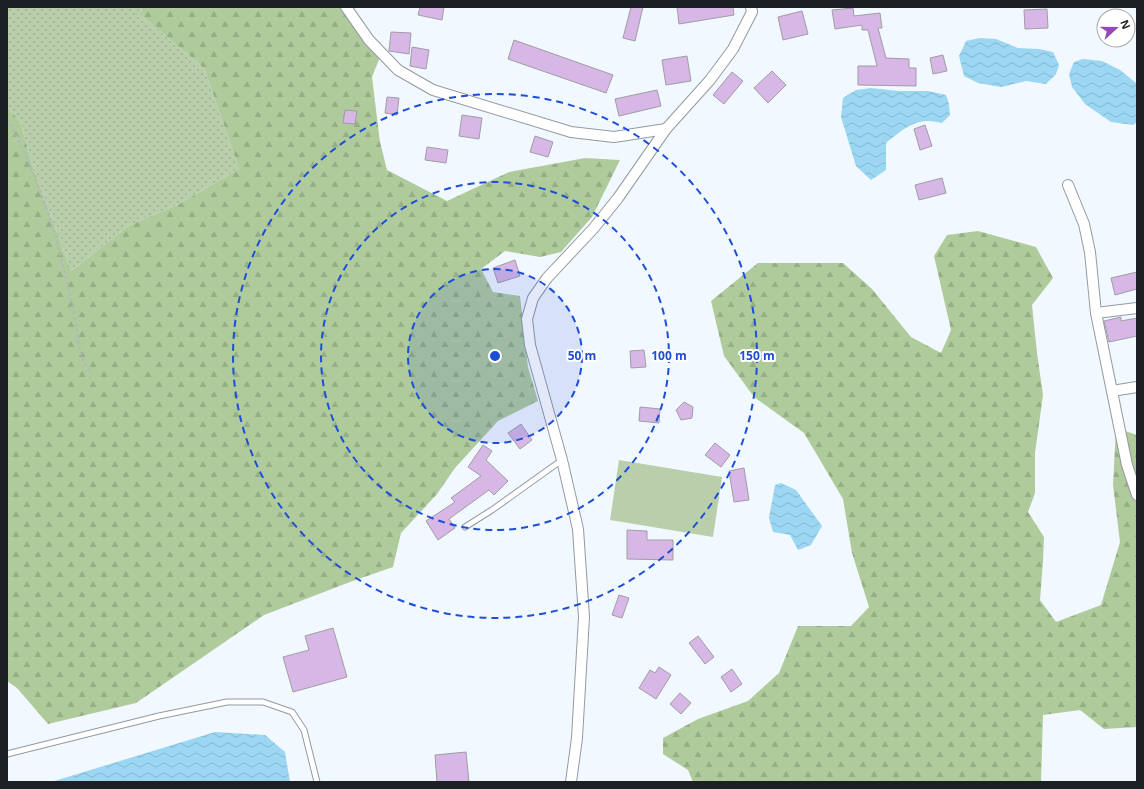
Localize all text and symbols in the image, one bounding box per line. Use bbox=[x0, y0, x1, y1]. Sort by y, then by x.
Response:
north arrow bbox=[1096, 8, 1136, 48]
text: N bbox=[1117, 17, 1134, 31]
text: 50 m bbox=[568, 347, 596, 364]
text: 100 m bbox=[651, 347, 687, 364]
text: 150 m bbox=[739, 347, 775, 364]
centre of rings bbox=[488, 349, 502, 363]

